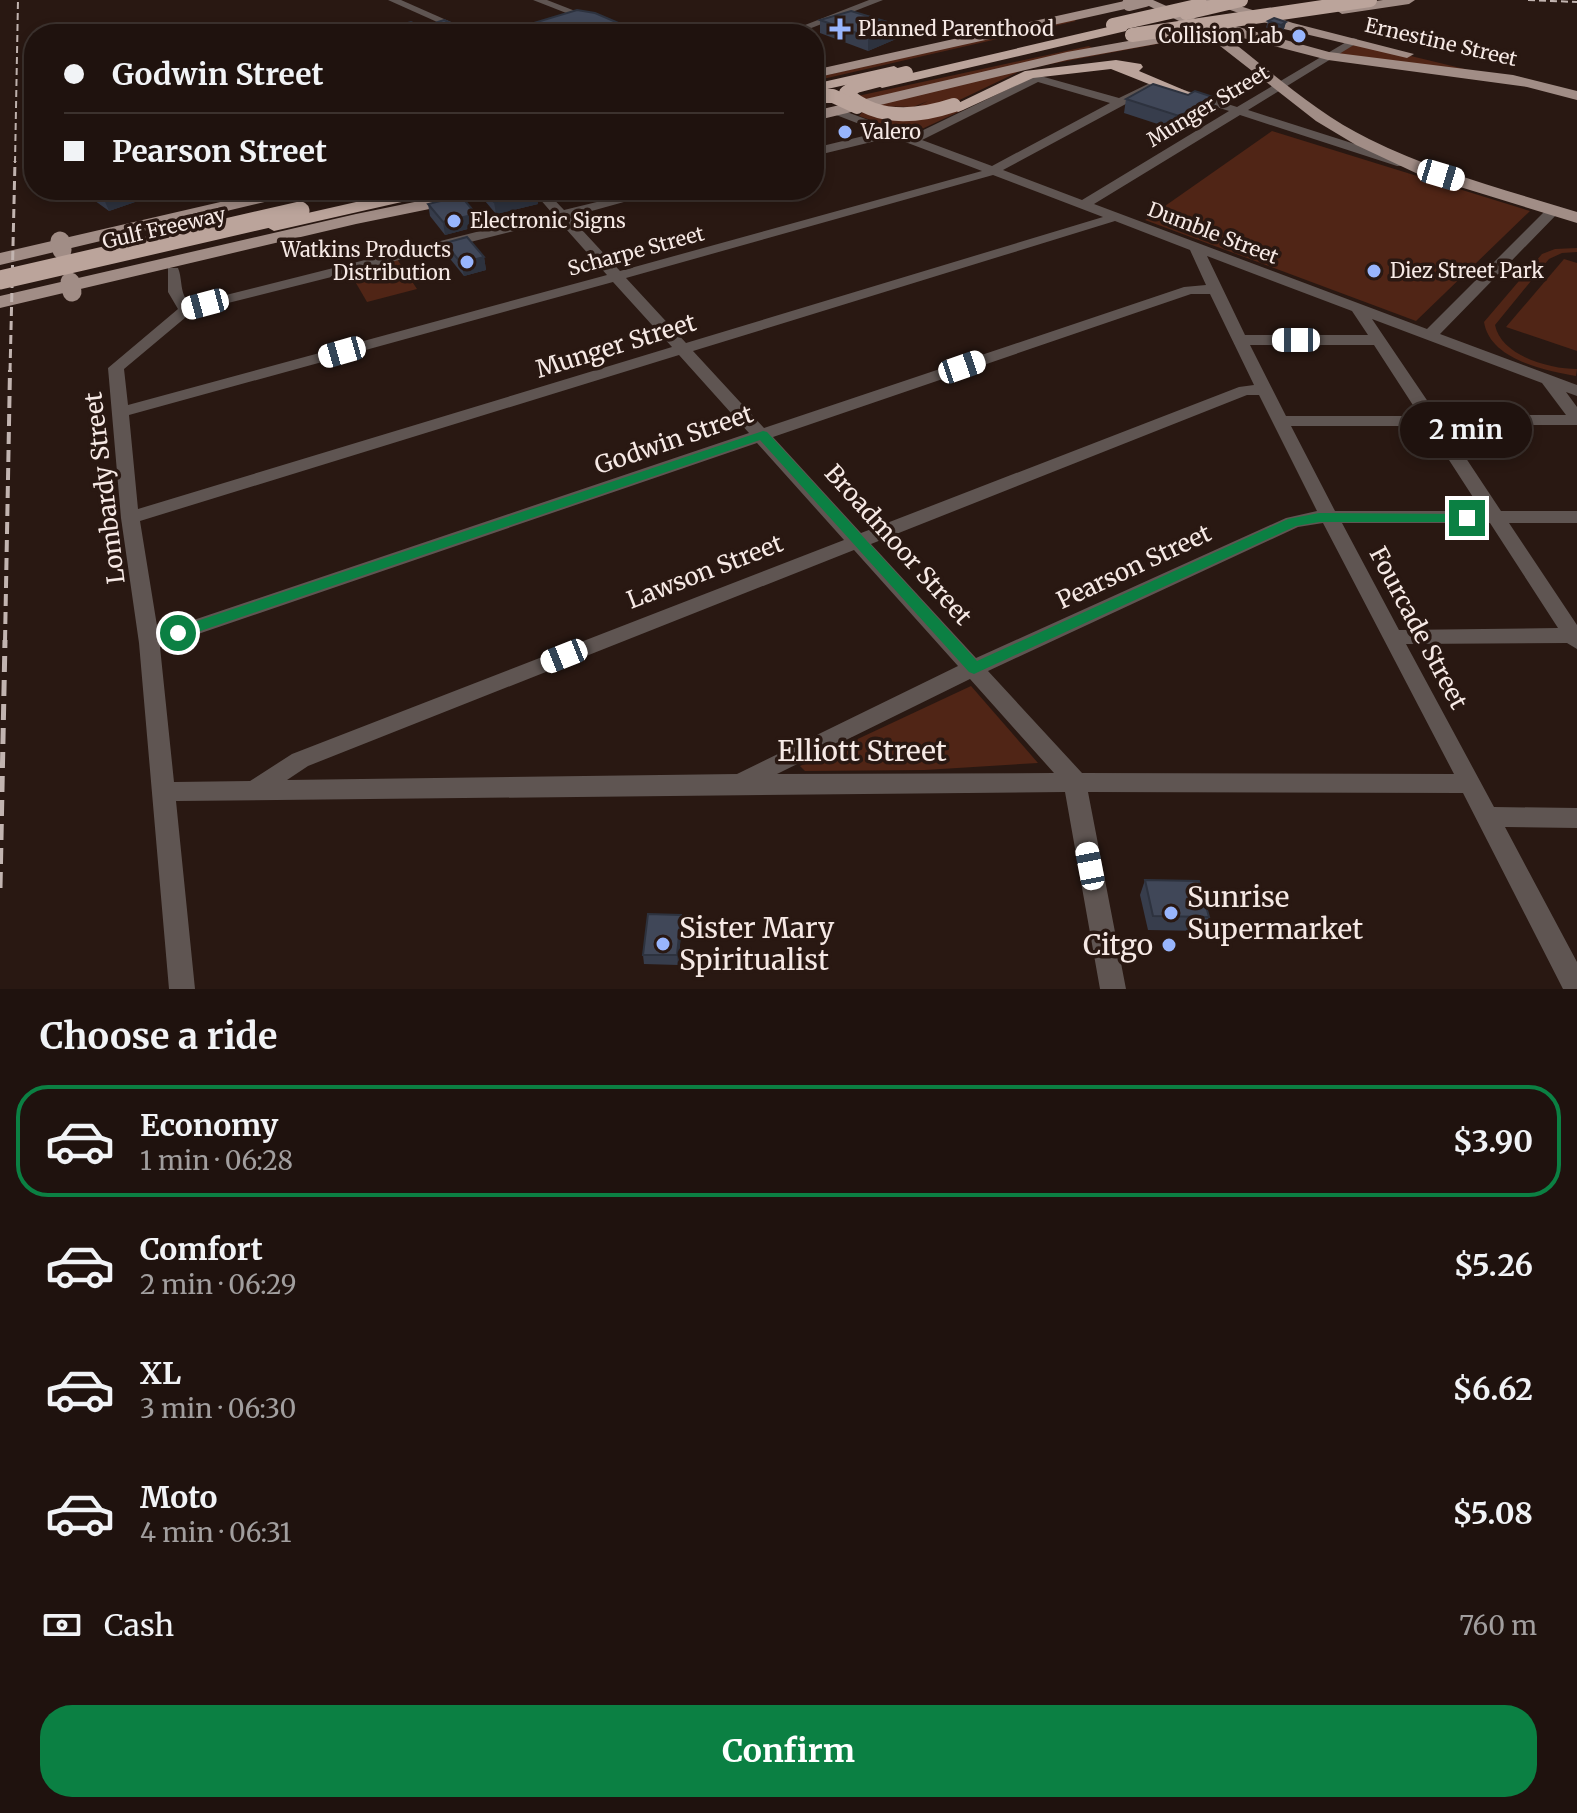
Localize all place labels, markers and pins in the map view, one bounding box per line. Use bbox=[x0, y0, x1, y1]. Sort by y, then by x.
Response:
place label: Planned Parenthood bbox=[858, 16, 1054, 41]
marker: Planned Parenthood bbox=[829, 18, 851, 40]
place label: Collision Lab bbox=[1159, 23, 1283, 48]
marker: Collision Lab bbox=[1290, 27, 1308, 45]
place label: Valero bbox=[860, 119, 921, 144]
marker: Valero bbox=[836, 123, 854, 141]
place label: Electronic Signs bbox=[470, 208, 626, 233]
marker: Electronic Signs bbox=[445, 212, 463, 230]
place label: Watkins Products Distribution bbox=[280, 237, 451, 285]
marker: Watkins Products Distribution bbox=[458, 253, 476, 271]
place label: Diez Street Park bbox=[1390, 258, 1544, 283]
marker: Diez Street Park bbox=[1365, 262, 1383, 280]
place label: Sunrise Supermarket bbox=[1187, 879, 1363, 947]
marker: Sunrise Supermarket bbox=[1162, 904, 1180, 922]
place label: Sister Mary Spiritualist bbox=[679, 910, 835, 978]
place label: Citgo bbox=[1083, 927, 1153, 963]
marker: Sister Mary Spiritualist bbox=[654, 935, 672, 953]
marker: Citgo bbox=[1160, 936, 1178, 954]

